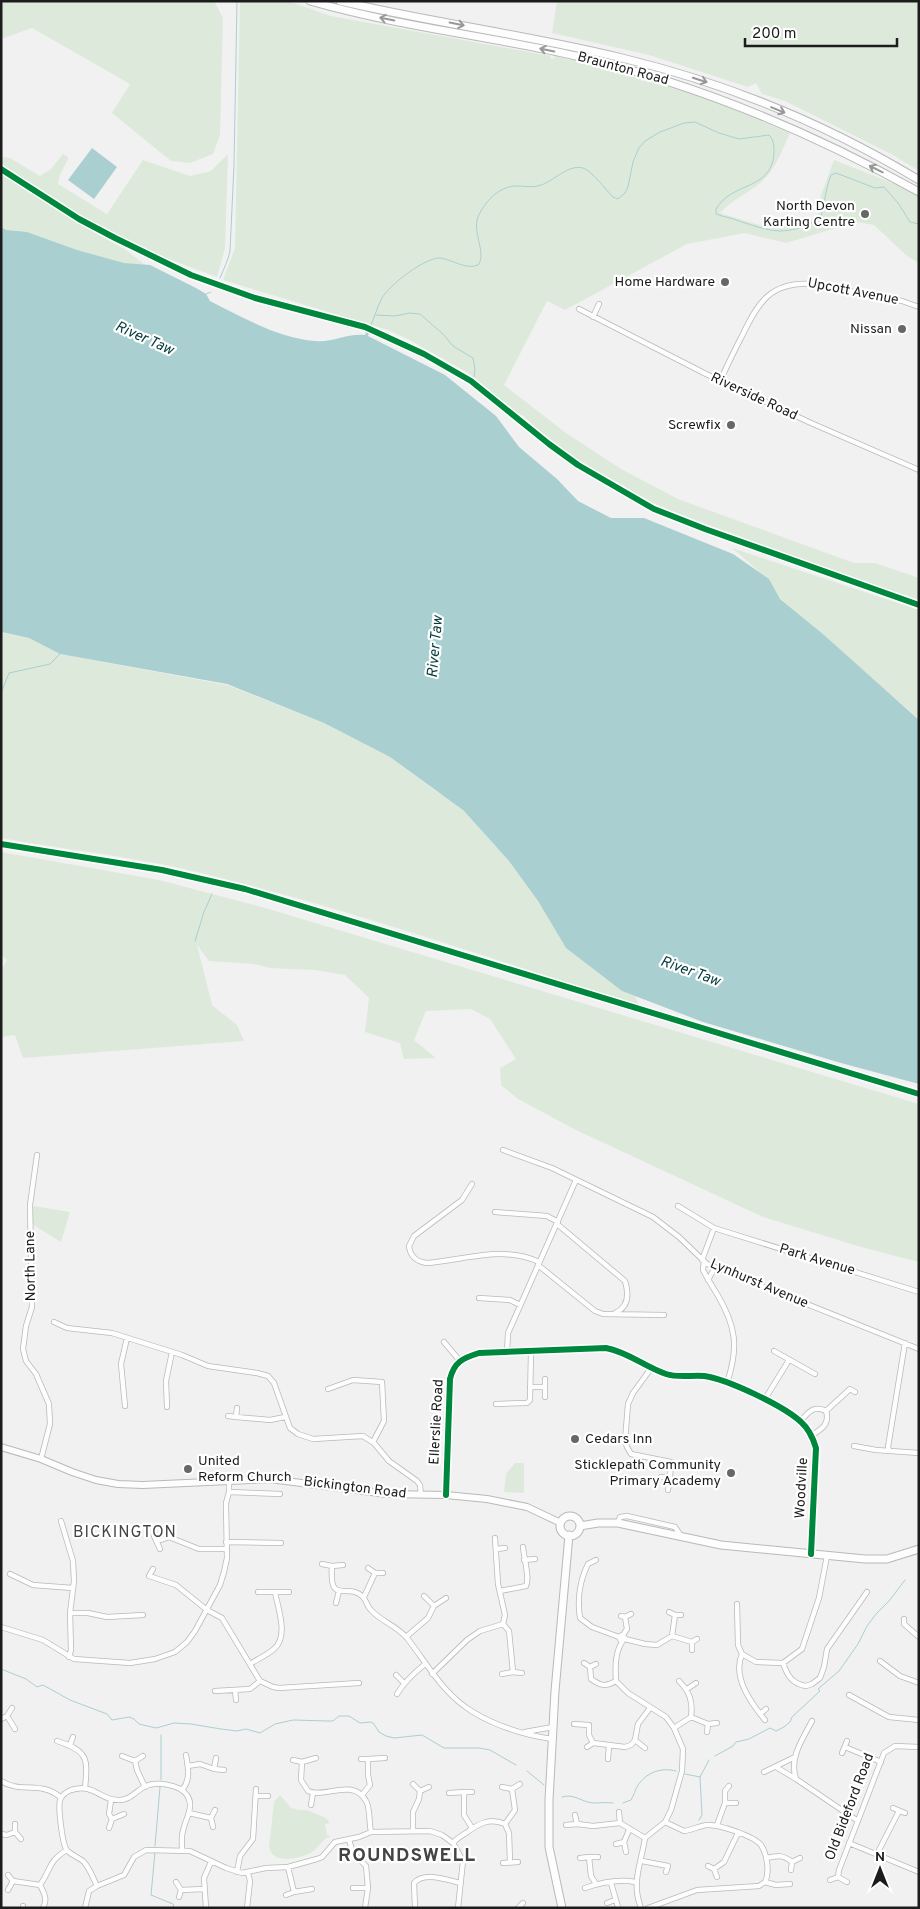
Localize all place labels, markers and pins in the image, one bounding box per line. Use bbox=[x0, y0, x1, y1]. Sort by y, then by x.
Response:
place label: North Devon Karting Centre bbox=[763, 198, 855, 231]
marker: North Devon Karting Centre bbox=[859, 208, 871, 220]
place label: Home Hardware bbox=[615, 274, 715, 291]
marker: Home Hardware bbox=[719, 276, 731, 288]
place label: Nissan bbox=[850, 321, 892, 338]
marker: Nissan bbox=[896, 323, 908, 335]
place label: Screwfix bbox=[668, 417, 721, 434]
marker: Screwfix bbox=[725, 419, 737, 431]
place label: Cedars Inn bbox=[585, 1431, 652, 1448]
marker: Cedars Inn bbox=[569, 1433, 581, 1445]
place label: United Reform Church bbox=[198, 1453, 292, 1486]
place label: Sticklepath Community Primary Academy bbox=[574, 1457, 721, 1490]
marker: United Reform Church bbox=[182, 1463, 194, 1475]
marker: Sticklepath Community Primary Academy bbox=[725, 1467, 737, 1479]

